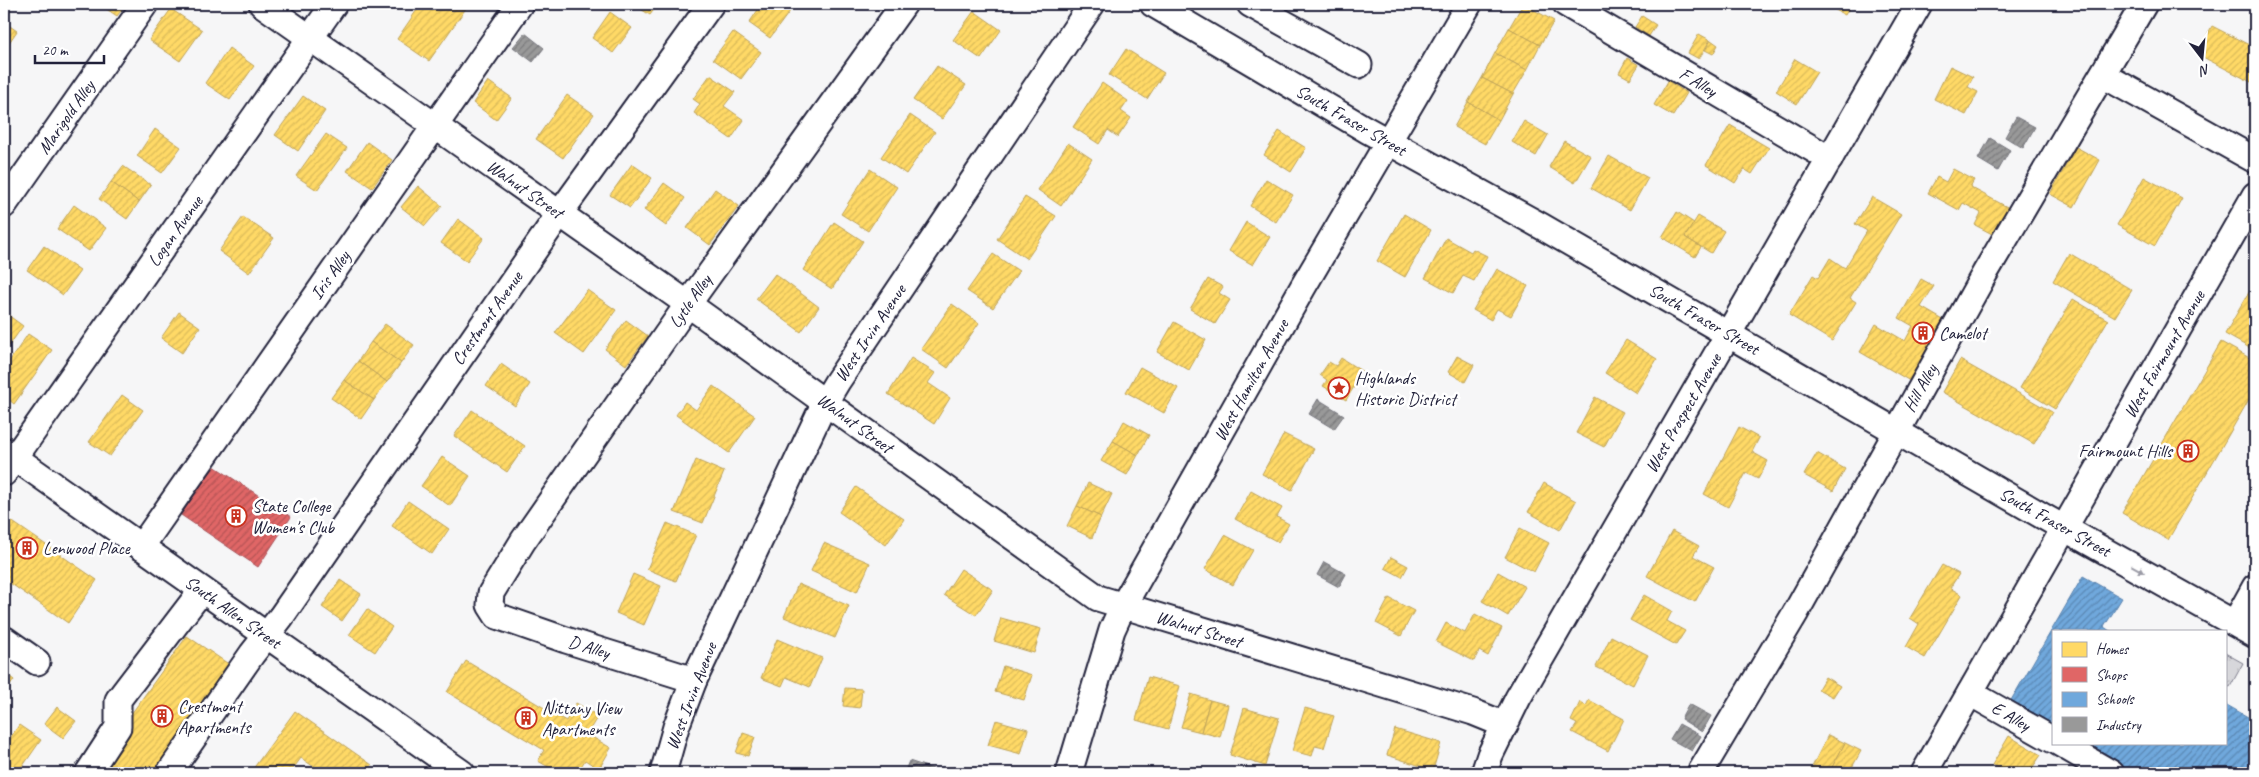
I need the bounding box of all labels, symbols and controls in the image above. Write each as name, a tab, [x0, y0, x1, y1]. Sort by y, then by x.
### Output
scale bar	[35, 32, 104, 64]
north arrow	[2176, 32, 2226, 82]
text: 20 m	[42, 41, 69, 60]
text: N	[2197, 61, 2212, 80]
street label: F Alley	[1675, 62, 1722, 103]
street label: Marigold Alley	[33, 74, 100, 158]
street label: South Fraser Street	[1292, 80, 1412, 161]
street label: Walnut Street	[483, 155, 570, 225]
street label: Logan Avenue	[143, 190, 208, 271]
street label: Iris Alley	[305, 245, 356, 304]
street label: Crestmont Avenue	[447, 266, 528, 369]
street label: Lytle Alley	[664, 269, 717, 332]
street label: West Irvin Avenue	[829, 279, 911, 386]
street label: South Fraser Street	[1645, 279, 1765, 360]
street label: West Fairmount Avenue	[2119, 285, 2210, 422]
street label: West Hamilton Avenue	[1209, 314, 1294, 445]
building icon: Camelot	[1911, 321, 1935, 345]
place label: Camelot	[1939, 322, 1990, 344]
street label: West Prospect Avenue	[1640, 349, 1727, 476]
street label: Hill Alley	[1898, 359, 1943, 416]
place label: Highlands Historic District	[1355, 367, 1459, 410]
place icon: Highlands Historic District	[1327, 376, 1351, 400]
street label: Walnut Street	[813, 388, 900, 460]
building icon: Fairmount Hills	[2176, 439, 2200, 463]
place label: Fairmount Hills	[2078, 440, 2174, 462]
street label: South Fraser Street	[1996, 482, 2116, 563]
place label: State College Women's Club	[252, 495, 335, 538]
building icon: State College Women's Club	[224, 504, 248, 528]
building icon: Lenwood Place	[15, 536, 39, 560]
place label: Lenwood Place	[43, 537, 131, 559]
one-way arrow	[2131, 564, 2145, 573]
street label: South Allen Street	[181, 571, 287, 654]
street label: Walnut Street	[1154, 606, 1247, 653]
street label: D Alley	[566, 630, 614, 664]
legend	[2052, 630, 2226, 744]
street label: West Irvin Avenue	[661, 638, 722, 752]
text: Homes	[2096, 640, 2130, 659]
text: Shops	[2096, 666, 2129, 685]
text: Schools	[2096, 690, 2135, 709]
place label: Crestmont Apartments	[178, 695, 252, 738]
street label: E Alley	[1988, 696, 2036, 737]
place label: Nittany View Apartments	[542, 697, 623, 740]
building icon: Crestmont Apartments	[150, 704, 174, 728]
building icon: Nittany View Apartments	[514, 706, 538, 730]
text: Industry	[2096, 716, 2143, 735]

